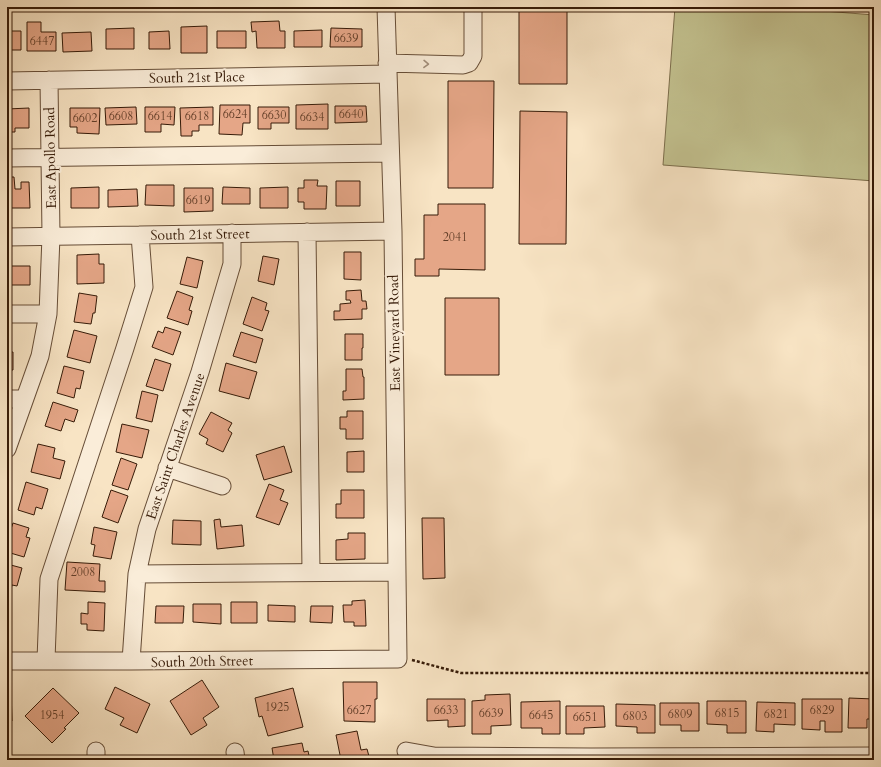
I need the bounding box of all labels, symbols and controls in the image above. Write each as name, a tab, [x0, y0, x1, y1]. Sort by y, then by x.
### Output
house number: 6639	[334, 30, 358, 46]
house number: 6447	[30, 33, 54, 49]
one-way arrow	[423, 60, 429, 68]
street label: South 21st Place	[149, 67, 245, 88]
street label: East Apollo Road	[40, 106, 61, 209]
house number: 6624	[223, 106, 247, 122]
house number: 6640	[339, 106, 363, 122]
house number: 6630	[262, 107, 286, 123]
house number: 6608	[109, 108, 133, 124]
house number: 6614	[148, 108, 172, 124]
house number: 6618	[185, 108, 209, 124]
house number: 6634	[300, 109, 324, 125]
house number: 6602	[73, 110, 97, 126]
house number: 6619	[186, 192, 210, 208]
street label: South 21st Street	[150, 224, 250, 245]
house number: 2041	[443, 229, 467, 245]
street label: East Vineyard Road	[384, 274, 405, 391]
street label: East Saint Charles Avenue	[141, 370, 210, 522]
house number: 2008	[71, 564, 95, 580]
street label: South 20th Street	[151, 651, 254, 672]
house number: 1925	[265, 699, 289, 715]
house number: 6627	[347, 702, 371, 718]
house number: 6633	[434, 702, 458, 718]
house number: 6829	[810, 702, 834, 718]
house number: 6639	[479, 705, 503, 721]
house number: 6815	[715, 705, 739, 721]
house number: 6809	[668, 706, 692, 722]
house number: 6821	[764, 706, 788, 722]
house number: 1954	[40, 707, 64, 723]
house number: 6645	[529, 707, 553, 723]
house number: 6803	[623, 708, 647, 724]
house number: 6651	[573, 709, 597, 725]

